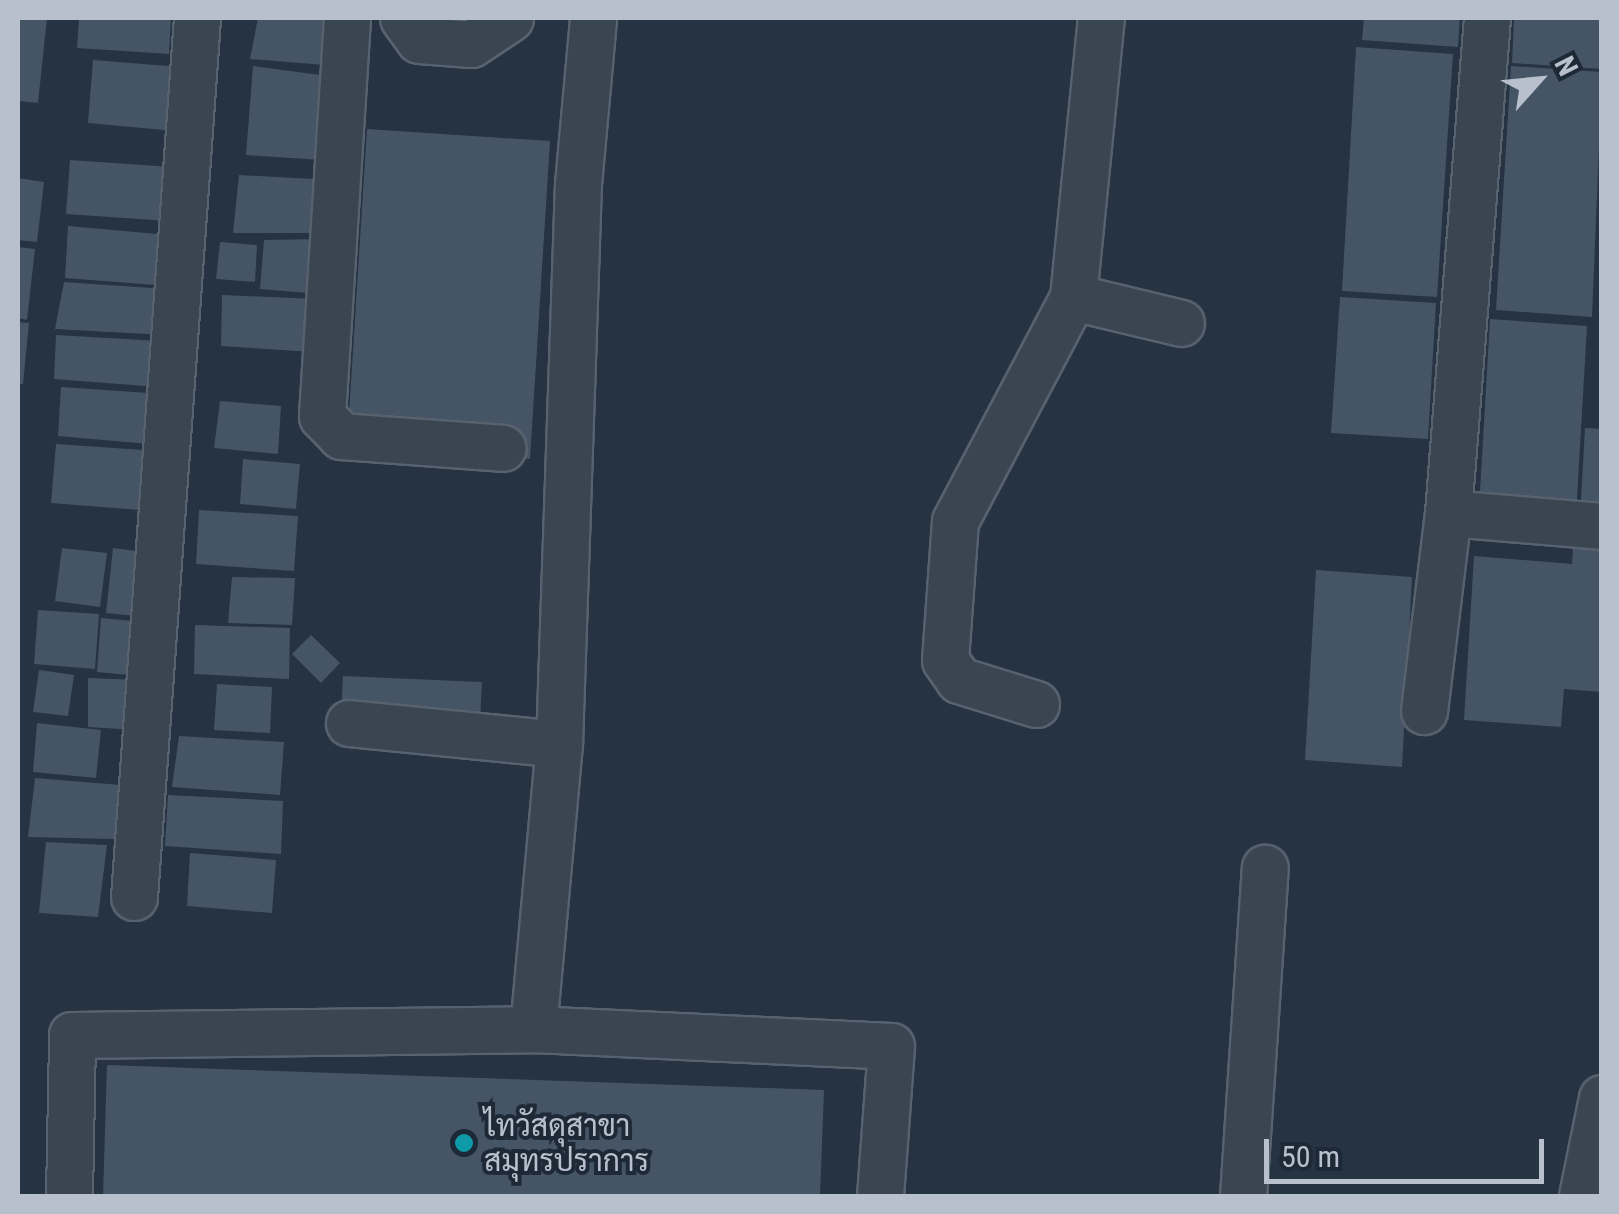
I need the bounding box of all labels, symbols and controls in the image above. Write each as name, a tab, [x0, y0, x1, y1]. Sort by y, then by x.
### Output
north arrow	[1489, 30, 1589, 130]
text: N	[1548, 51, 1585, 81]
place label: ไทวัสดุสาขา สมุทรปราการ	[484, 1108, 649, 1178]
scale bar	[1269, 1119, 1549, 1181]
marker: ไทวัสดุสาขา สมุทรปราการ	[453, 1132, 475, 1154]
text: 50 m	[1281, 1139, 1340, 1174]

